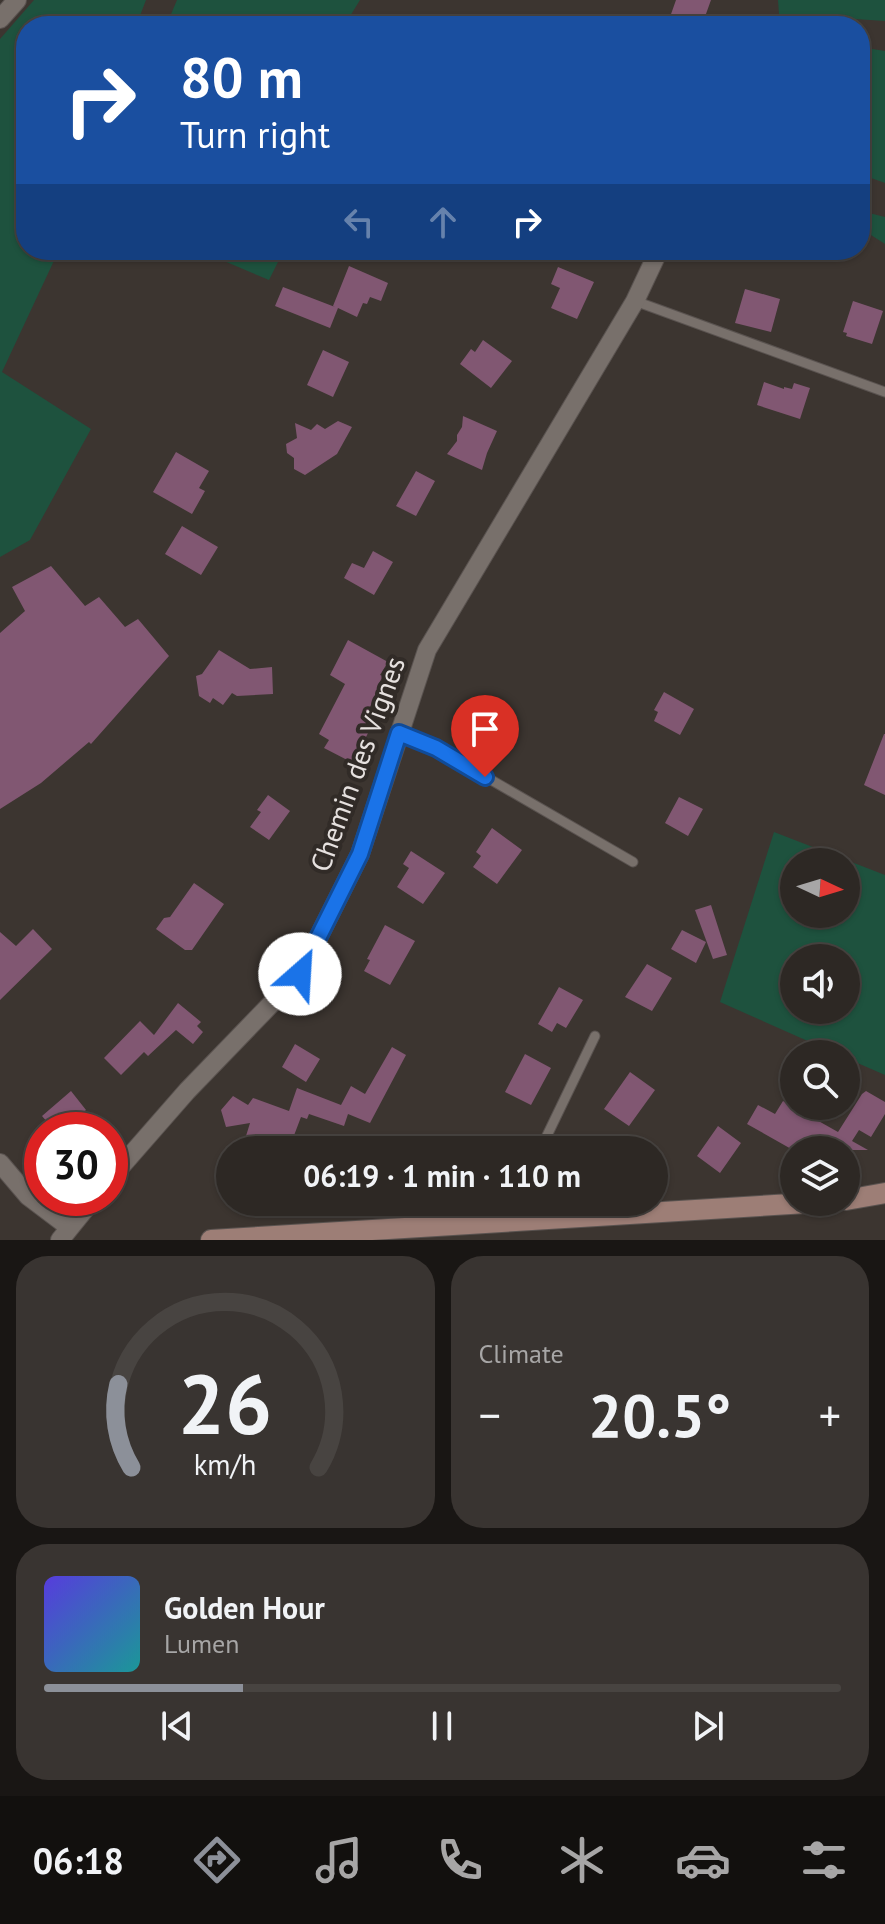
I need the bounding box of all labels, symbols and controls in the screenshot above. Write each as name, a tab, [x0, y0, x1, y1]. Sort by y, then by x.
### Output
text: 80 m	[180, 41, 303, 113]
icon: right	[48, 48, 152, 152]
text: Turn right	[180, 111, 330, 158]
icon: left	[337, 200, 381, 244]
icon: ahead	[421, 200, 465, 244]
icon: right	[505, 200, 549, 244]
street label: Chemin des Vignes	[301, 651, 413, 877]
pin	[451, 695, 519, 777]
icon: arrive	[463, 707, 507, 751]
north arrow	[780, 848, 860, 928]
map controls	[780, 848, 860, 1216]
position arrow	[258, 932, 342, 1016]
button: sound	[780, 944, 860, 1024]
button: search	[780, 1040, 860, 1120]
speed limit sign: 30	[24, 1112, 128, 1216]
button: layers	[780, 1136, 860, 1216]
text: 06:19 · 1 min · 110 m	[303, 1156, 581, 1195]
text: Climate	[479, 1337, 564, 1370]
text: 26	[178, 1349, 272, 1457]
text: 20.5°	[588, 1376, 731, 1454]
text: −	[479, 1386, 501, 1443]
text: +	[819, 1386, 841, 1443]
text: km/h	[194, 1446, 257, 1483]
text: Golden Hour	[164, 1588, 325, 1627]
text: Lumen	[164, 1627, 239, 1660]
icon: previous	[155, 1704, 199, 1748]
icon: pause	[420, 1704, 464, 1748]
icon: next	[686, 1704, 730, 1748]
icon: directions	[189, 1832, 245, 1888]
icon: music	[311, 1832, 367, 1888]
icon: phone	[432, 1832, 488, 1888]
icon: climate	[554, 1832, 610, 1888]
icon: car	[675, 1832, 731, 1888]
icon: filters	[796, 1832, 852, 1888]
text: 06:18	[33, 1837, 124, 1884]

